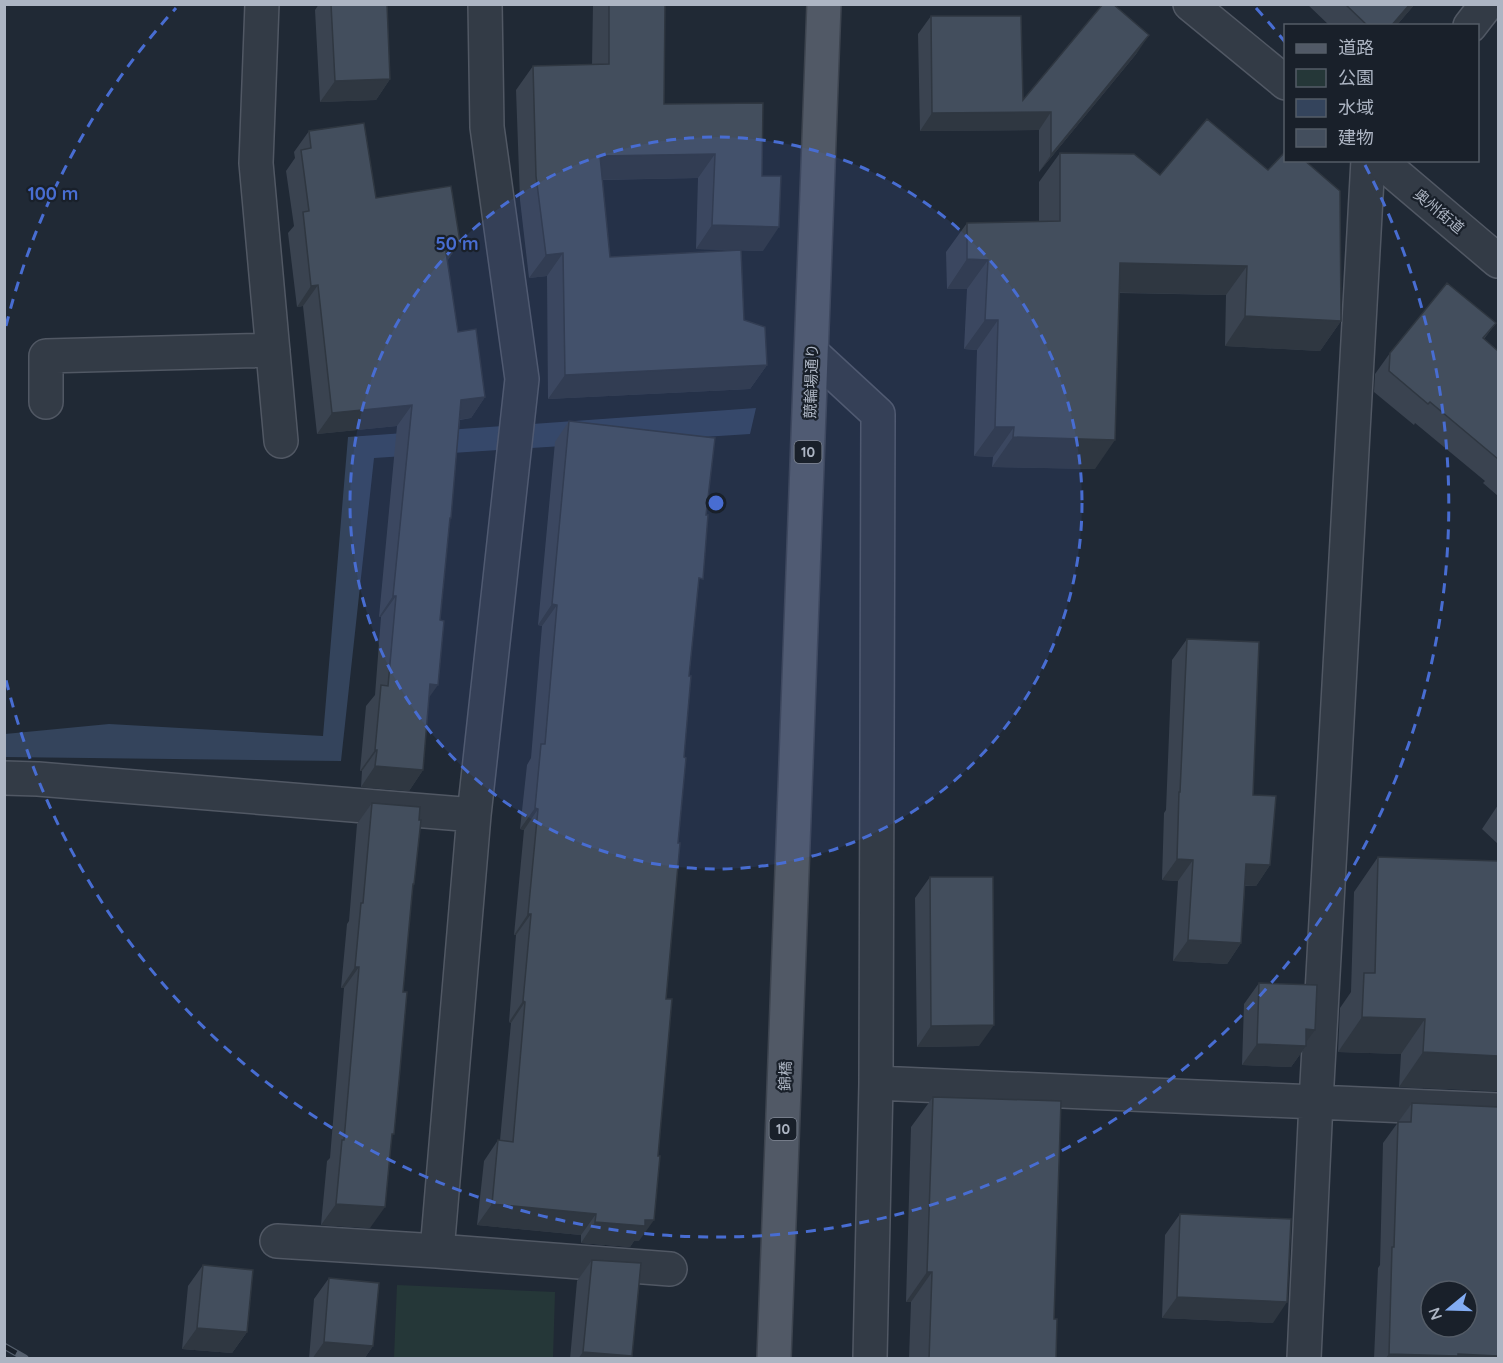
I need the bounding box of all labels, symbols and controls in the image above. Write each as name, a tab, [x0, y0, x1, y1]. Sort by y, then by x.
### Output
legend	[1284, 24, 1479, 162]
text: 道路	[1338, 36, 1374, 59]
text: 公園	[1338, 66, 1374, 89]
text: 水域	[1338, 96, 1374, 119]
text: 建物	[1338, 126, 1374, 149]
text: 100 m	[28, 182, 78, 205]
street label: 奥州街道	[1410, 184, 1468, 238]
text: 50 m	[435, 232, 479, 255]
street label: 競輪場通り	[800, 343, 822, 419]
road number: 10	[794, 441, 822, 463]
centre of rings	[706, 493, 726, 513]
street label: 錦橋	[775, 1061, 795, 1091]
road number: 10	[770, 1118, 796, 1140]
north arrow	[1419, 1279, 1479, 1339]
text: N	[1423, 1305, 1446, 1323]

